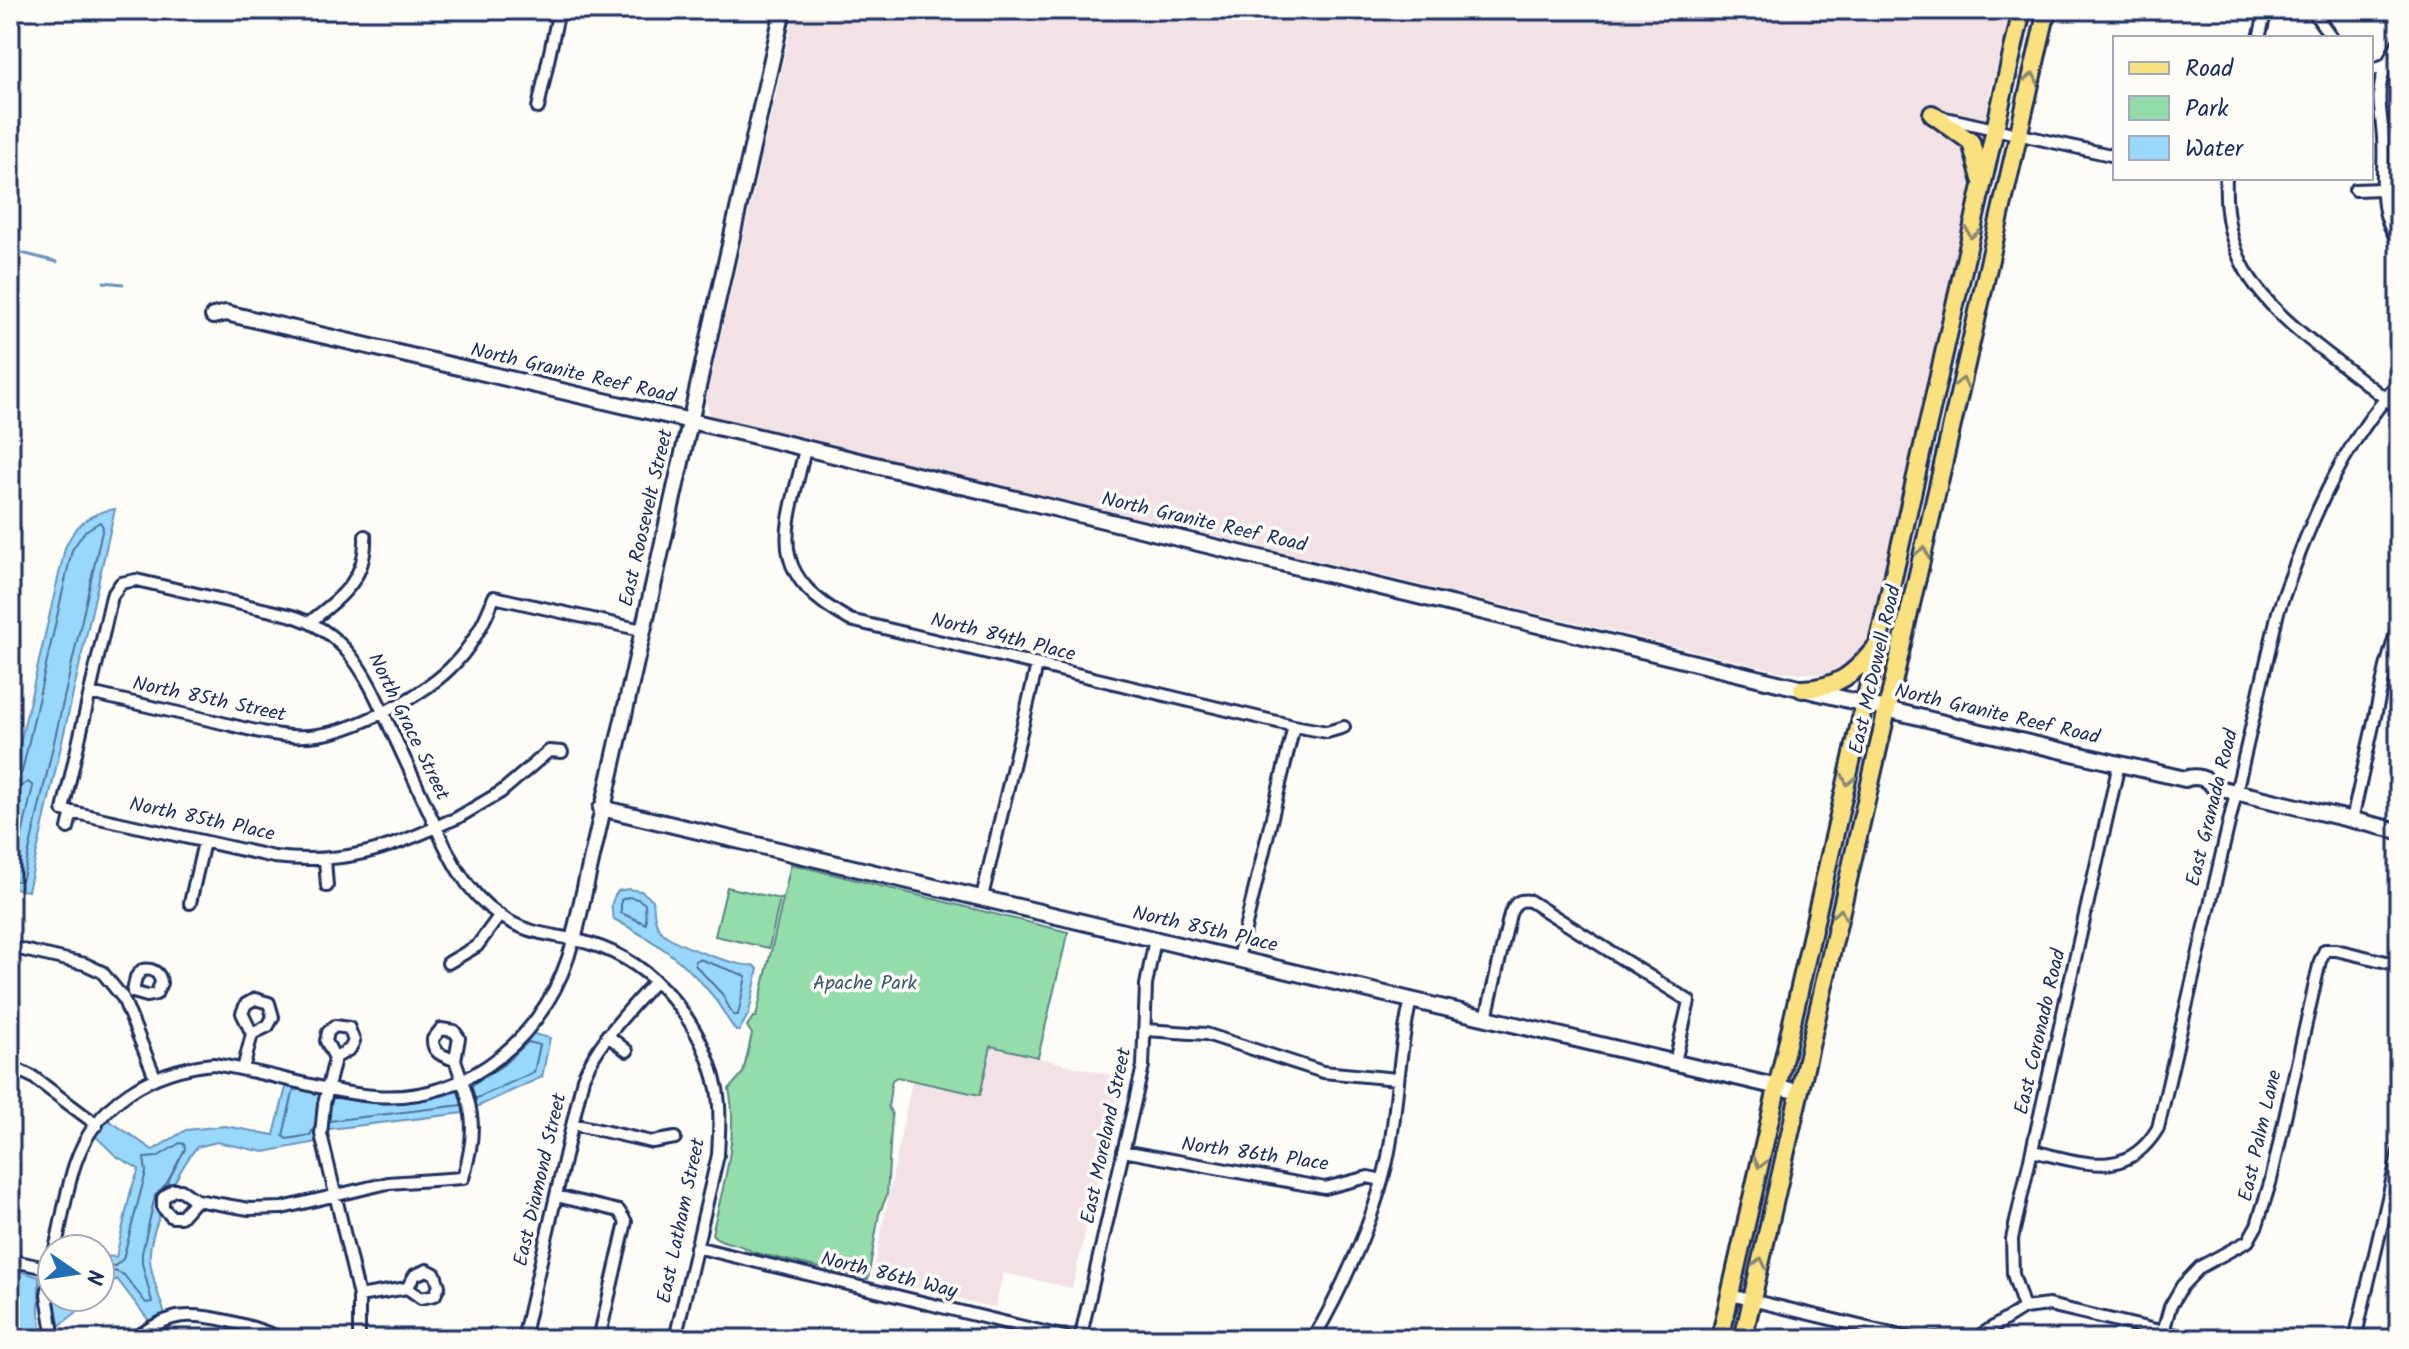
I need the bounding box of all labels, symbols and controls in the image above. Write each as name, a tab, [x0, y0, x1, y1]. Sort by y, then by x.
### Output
legend	[2113, 36, 2373, 180]
text: Road	[2185, 50, 2234, 89]
one-way arrow	[2023, 72, 2040, 86]
text: Park	[2185, 90, 2229, 129]
text: Water	[2185, 130, 2245, 169]
one-way arrow	[1964, 225, 1981, 239]
street label: North Granite Reef Road	[467, 335, 680, 413]
one-way arrow	[1953, 377, 1970, 390]
street label: East Roosevelt Street	[611, 426, 683, 610]
street label: North Granite Reef Road	[1098, 484, 1311, 562]
one-way arrow	[1914, 545, 1931, 559]
street label: East McDowell Road	[1841, 581, 1911, 758]
street label: North 84th Place	[927, 605, 1079, 671]
street label: North Grace Street	[358, 648, 458, 806]
street label: North 85th Street	[130, 668, 289, 732]
street label: North Granite Reef Road	[1891, 676, 2104, 754]
street label: East Granada Road	[2178, 725, 2248, 890]
one-way arrow	[1841, 773, 1858, 787]
street label: North 85th Place	[126, 789, 278, 851]
street label: North 85th Place	[1129, 898, 1281, 962]
one-way arrow	[1831, 908, 1848, 921]
street label: East Coronado Road	[2006, 945, 2076, 1118]
park label: Apache Park	[813, 968, 918, 1000]
street label: East Moreland Street	[1073, 1045, 1141, 1227]
street label: East Palm Lane	[2230, 1067, 2292, 1205]
street label: East Diamond Street	[506, 1090, 577, 1270]
street label: North 86th Place	[1179, 1129, 1331, 1181]
street label: East Latham Street	[649, 1135, 715, 1307]
one-way arrow	[1753, 1155, 1770, 1169]
north arrow	[36, 1233, 116, 1313]
street label: North 86th Way	[817, 1244, 961, 1309]
one-way arrow	[1751, 1257, 1768, 1270]
text: N	[74, 1266, 112, 1288]

